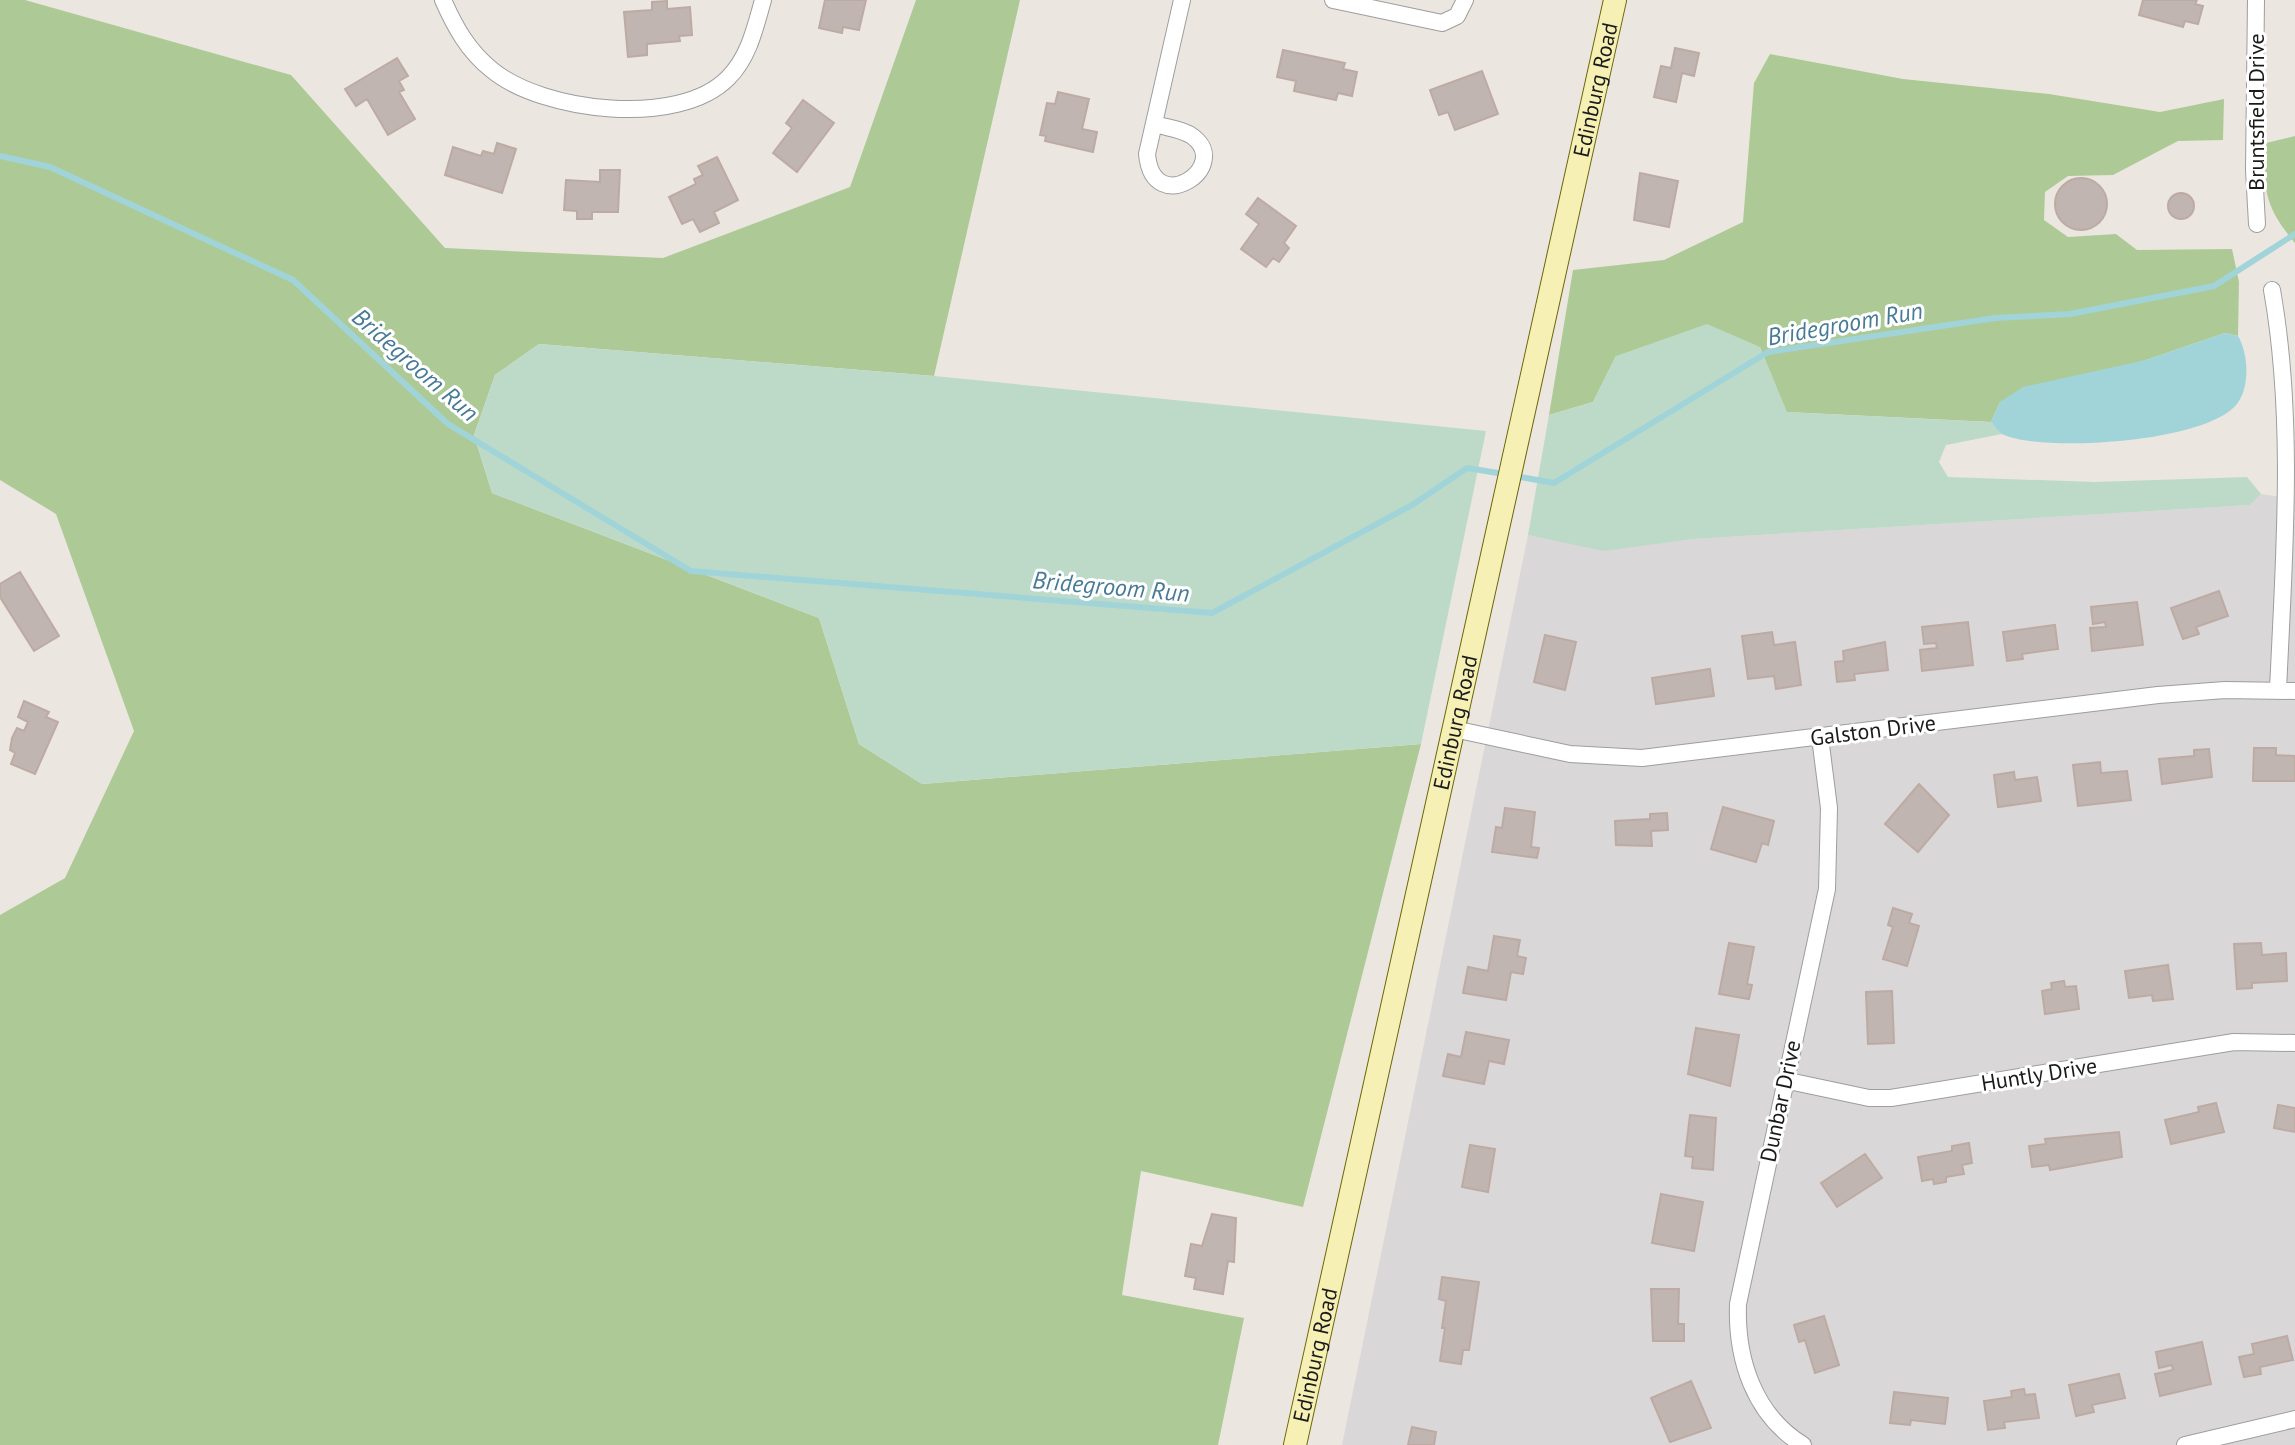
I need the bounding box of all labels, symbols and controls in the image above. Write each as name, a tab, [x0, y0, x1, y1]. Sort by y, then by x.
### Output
street label: Edinburg Road	[1567, 20, 1624, 160]
street label: Bruntsfield Drive	[2242, 33, 2270, 191]
water label: Bridegroom Run	[1765, 295, 1925, 352]
water label: Bridegroom Run	[346, 301, 485, 428]
water label: Bridegroom Run	[1031, 564, 1191, 609]
street label: Edinburg Road	[1427, 653, 1483, 792]
street label: Galston Drive	[1809, 708, 1937, 752]
street label: Dunbar Drive	[1753, 1038, 1807, 1164]
street label: Huntly Drive	[1979, 1051, 2099, 1097]
street label: Edinburg Road	[1286, 1285, 1343, 1425]

